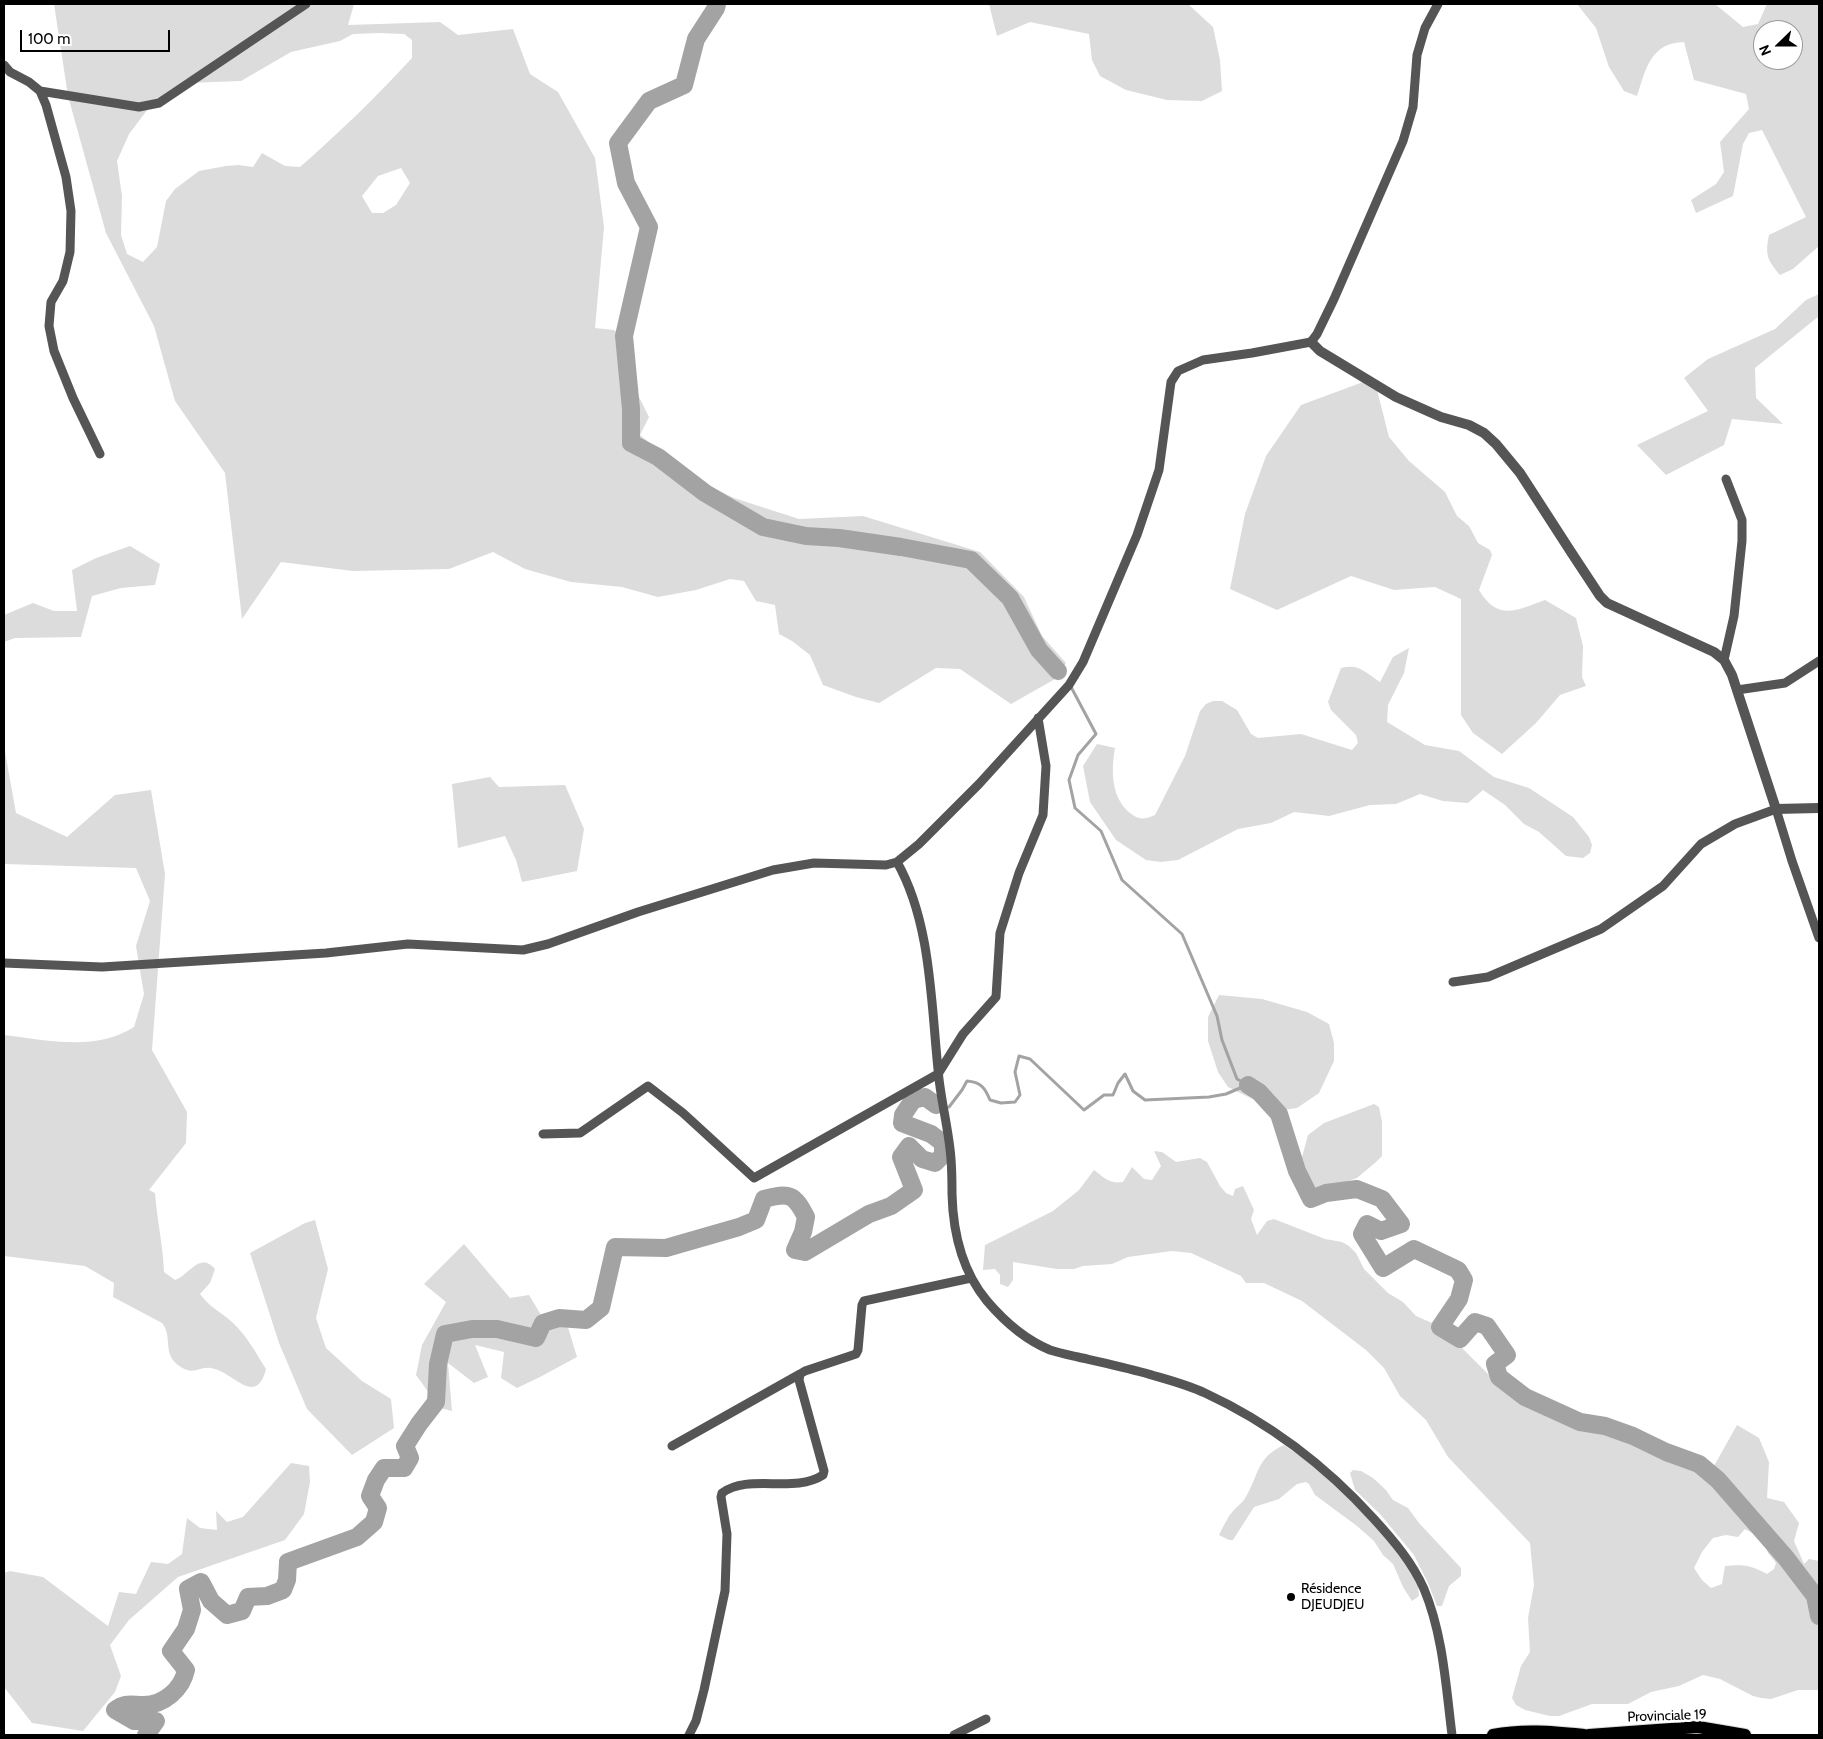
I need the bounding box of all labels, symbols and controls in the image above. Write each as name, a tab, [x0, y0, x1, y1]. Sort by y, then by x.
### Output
scale bar	[22, 20, 172, 52]
north arrow	[1753, 20, 1803, 70]
text: 100 m	[28, 30, 70, 48]
text: N	[1755, 42, 1775, 58]
place label: Résidence DJEUDJEU	[1301, 1581, 1364, 1614]
marker: Résidence DJEUDJEU	[1285, 1591, 1297, 1603]
street label: Provinciale 19	[1627, 1706, 1707, 1726]

